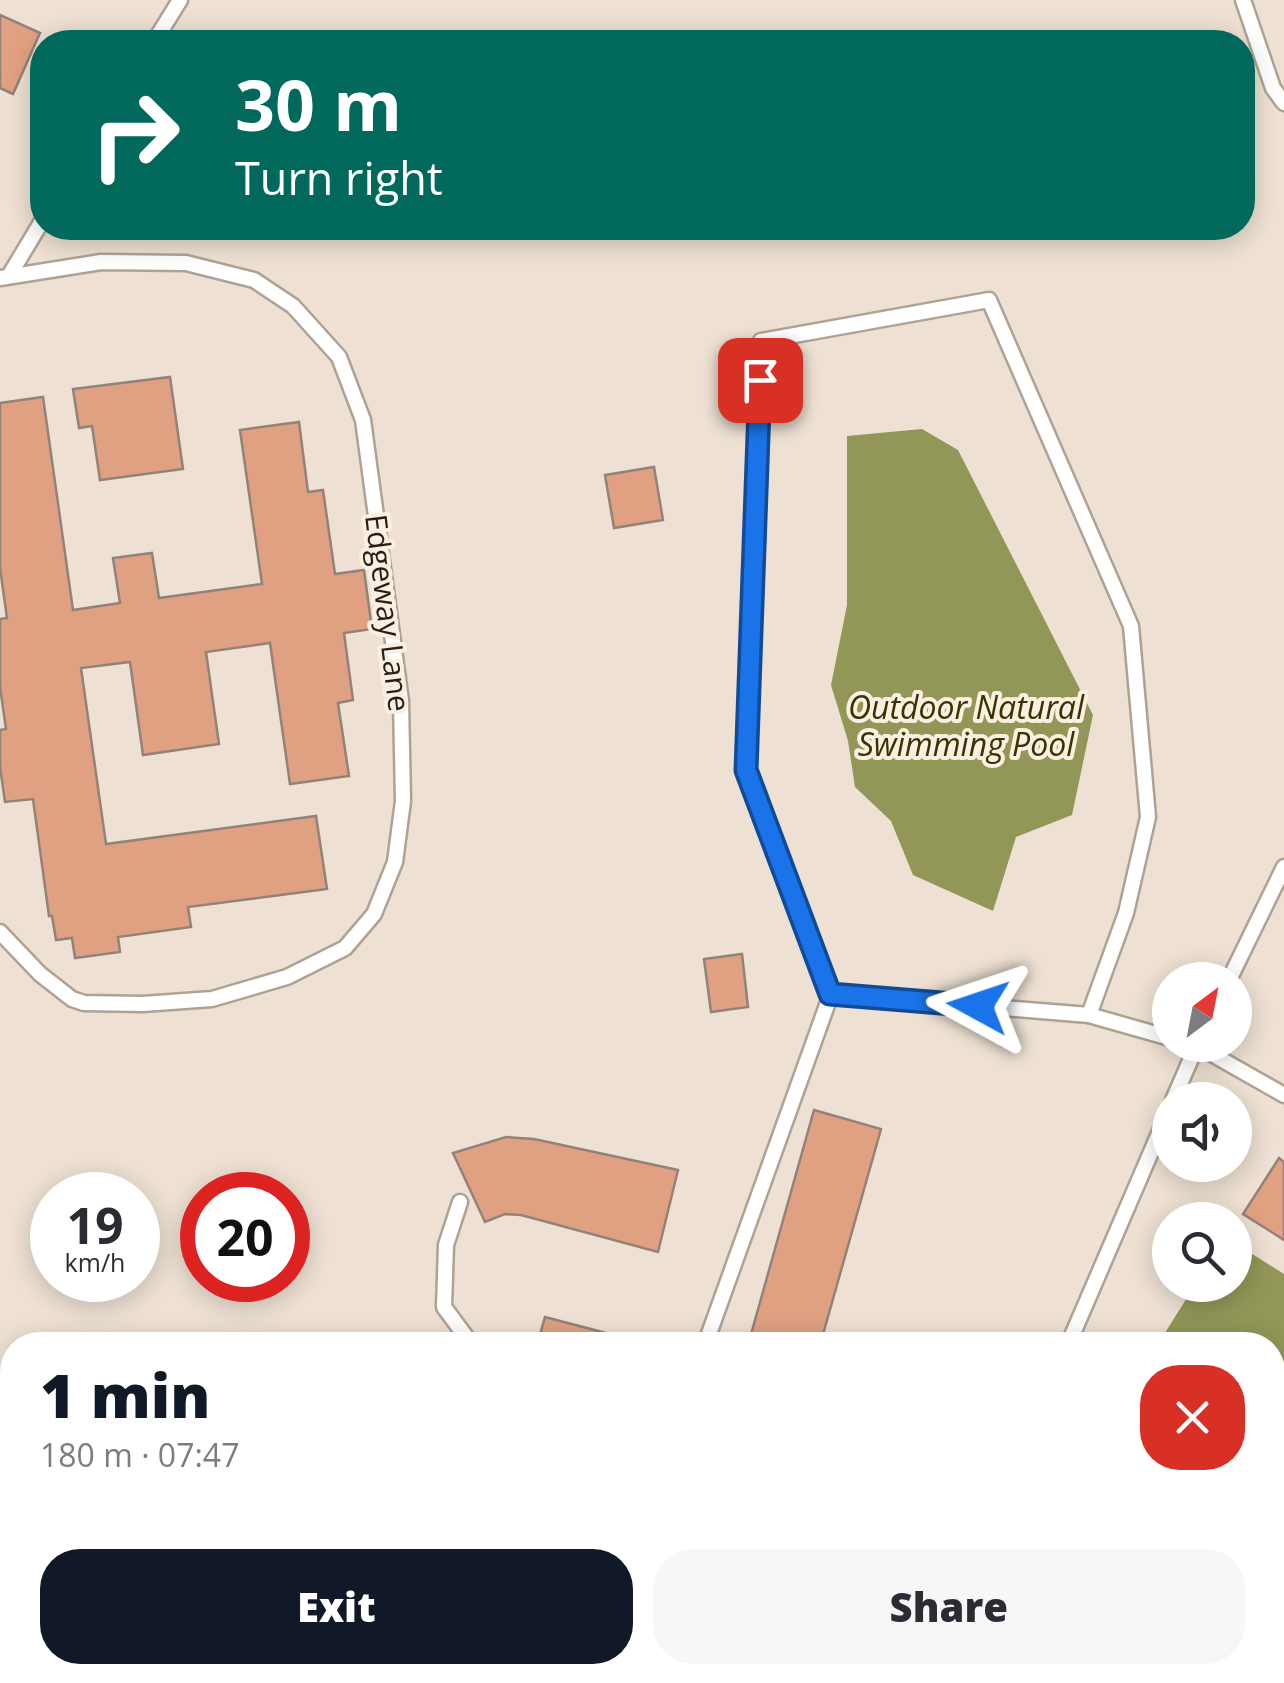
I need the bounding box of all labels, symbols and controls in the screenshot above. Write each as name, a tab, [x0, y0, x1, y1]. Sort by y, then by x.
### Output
text: 30 m	[235, 56, 402, 152]
icon: right	[70, 70, 200, 200]
text: Turn right	[235, 147, 443, 208]
pin	[718, 338, 803, 423]
icon: arrive	[733, 353, 788, 408]
street label: Edgeway Lane	[356, 512, 421, 714]
water label: Outdoor Natural Swimming Pool	[848, 685, 1085, 765]
position arrow	[926, 954, 1030, 1058]
north arrow	[1152, 962, 1252, 1062]
map controls	[1152, 962, 1252, 1302]
button: sound	[1152, 1082, 1252, 1182]
speed limit sign: 20	[180, 1172, 310, 1302]
text: 19	[66, 1191, 124, 1259]
button: search	[1152, 1202, 1252, 1302]
text: km/h	[65, 1245, 125, 1279]
text: 1 min	[40, 1354, 210, 1436]
button: close	[1140, 1365, 1245, 1470]
text: 180 m · 07:47	[40, 1433, 239, 1476]
button: Exit	[40, 1549, 633, 1664]
button: Share	[653, 1549, 1245, 1664]

